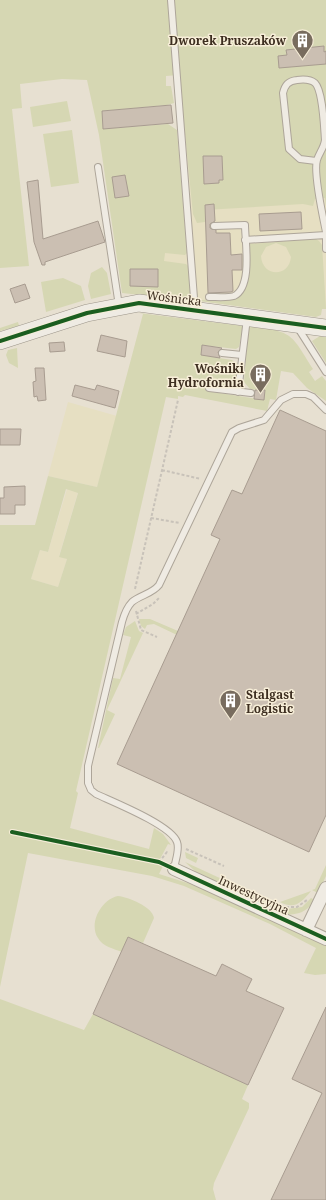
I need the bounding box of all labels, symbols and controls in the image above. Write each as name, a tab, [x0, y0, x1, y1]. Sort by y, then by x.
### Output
building icon: Dworek Pruszaków	[289, 27, 315, 60]
place label: Dworek Pruszaków	[169, 32, 287, 49]
street label: Wośnicka	[145, 286, 203, 310]
place label: Wośniki Hydrofornia	[168, 360, 245, 391]
building icon: Wośniki Hydrofornia	[247, 362, 273, 395]
place label: Stalgast Logistic	[246, 686, 294, 717]
building icon: Stalgast Logistic	[218, 688, 244, 721]
street label: Inwestycyjna	[216, 871, 292, 919]

